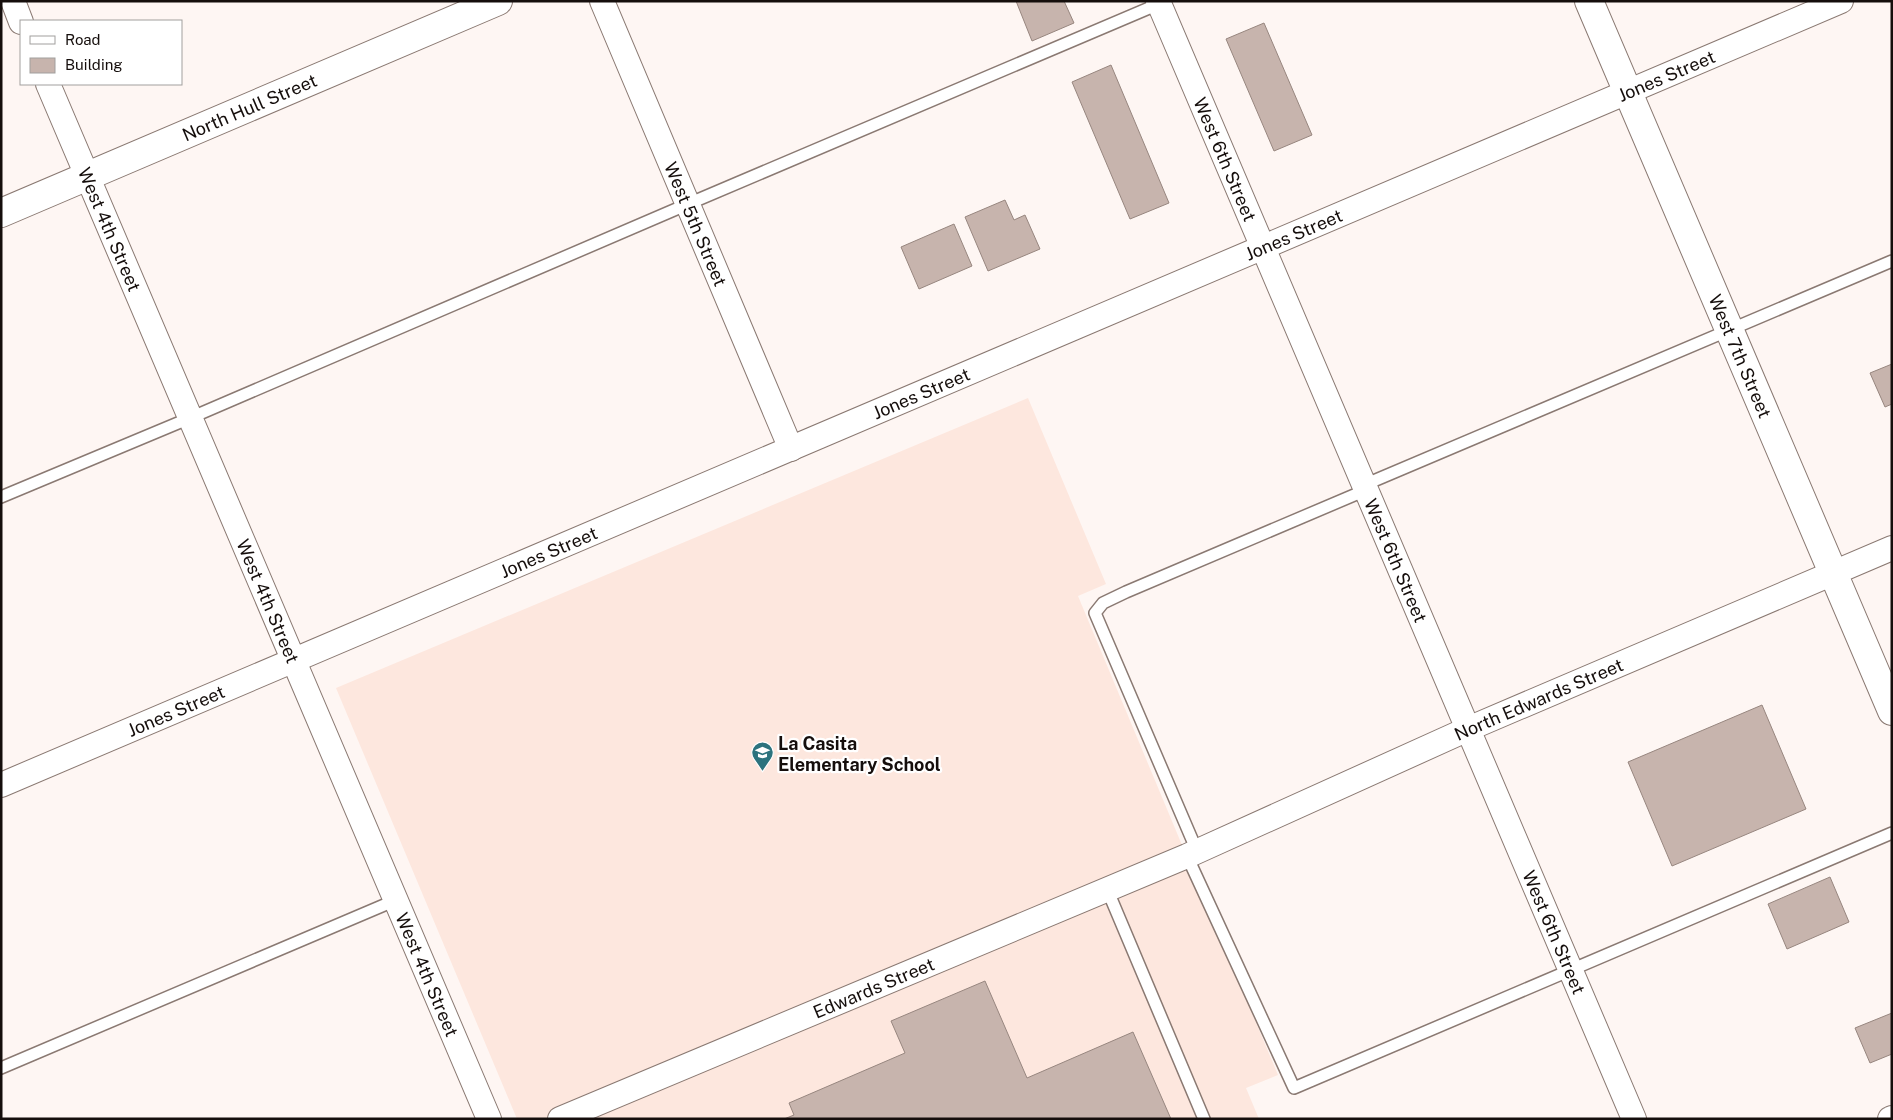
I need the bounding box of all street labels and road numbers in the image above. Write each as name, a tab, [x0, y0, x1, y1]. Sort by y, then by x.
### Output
street label: Jones Street	[1614, 46, 1718, 105]
street label: North Hull Street	[179, 69, 320, 145]
street label: West 6th Street	[1190, 94, 1261, 224]
street label: West 5th Street	[661, 159, 732, 289]
street label: West 4th Street	[74, 164, 146, 294]
street label: Jones Street	[1242, 204, 1345, 264]
street label: West 7th Street	[1705, 291, 1776, 421]
street label: Jones Street	[869, 363, 973, 423]
street label: West 6th Street	[1361, 495, 1432, 625]
street label: Jones Street	[497, 522, 600, 582]
street label: West 4th Street	[233, 536, 304, 666]
street label: North Edwards Street	[1451, 654, 1626, 744]
street label: Jones Street	[124, 681, 228, 741]
street label: West 6th Street	[1519, 867, 1590, 997]
street label: West 4th Street	[392, 909, 463, 1040]
street label: Edwards Street	[810, 953, 937, 1022]

